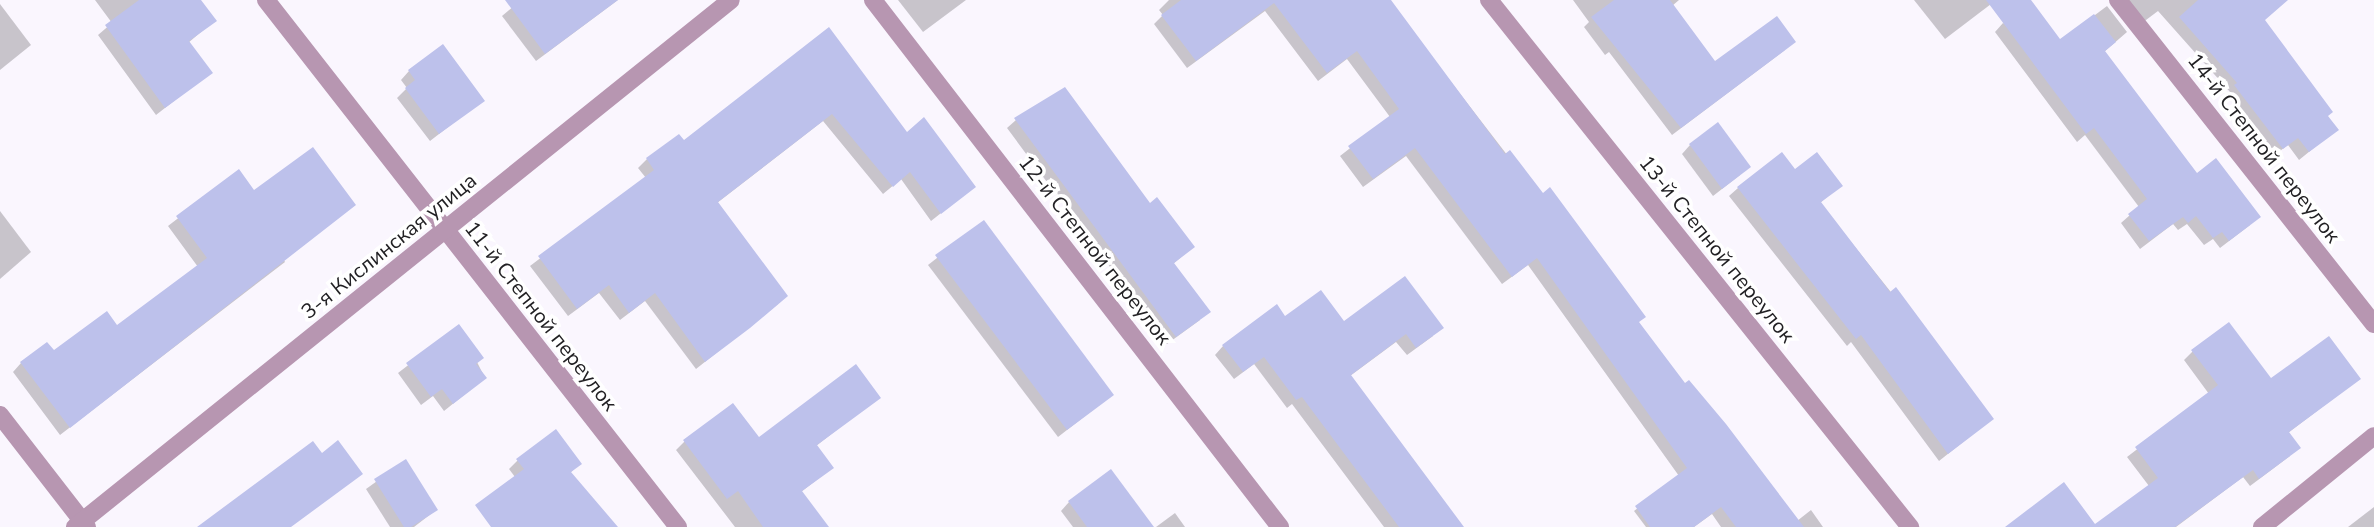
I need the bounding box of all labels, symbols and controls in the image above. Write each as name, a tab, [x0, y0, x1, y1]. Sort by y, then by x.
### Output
street label: 14-й Степной переулок	[2182, 48, 2346, 248]
street label: 12-й Степной переулок	[1013, 150, 1177, 350]
street label: 13-й Степной переулок	[1634, 150, 1800, 348]
street label: 3-я Кислинская улица	[296, 168, 482, 324]
street label: 11-й Степной переулок	[459, 216, 623, 416]

